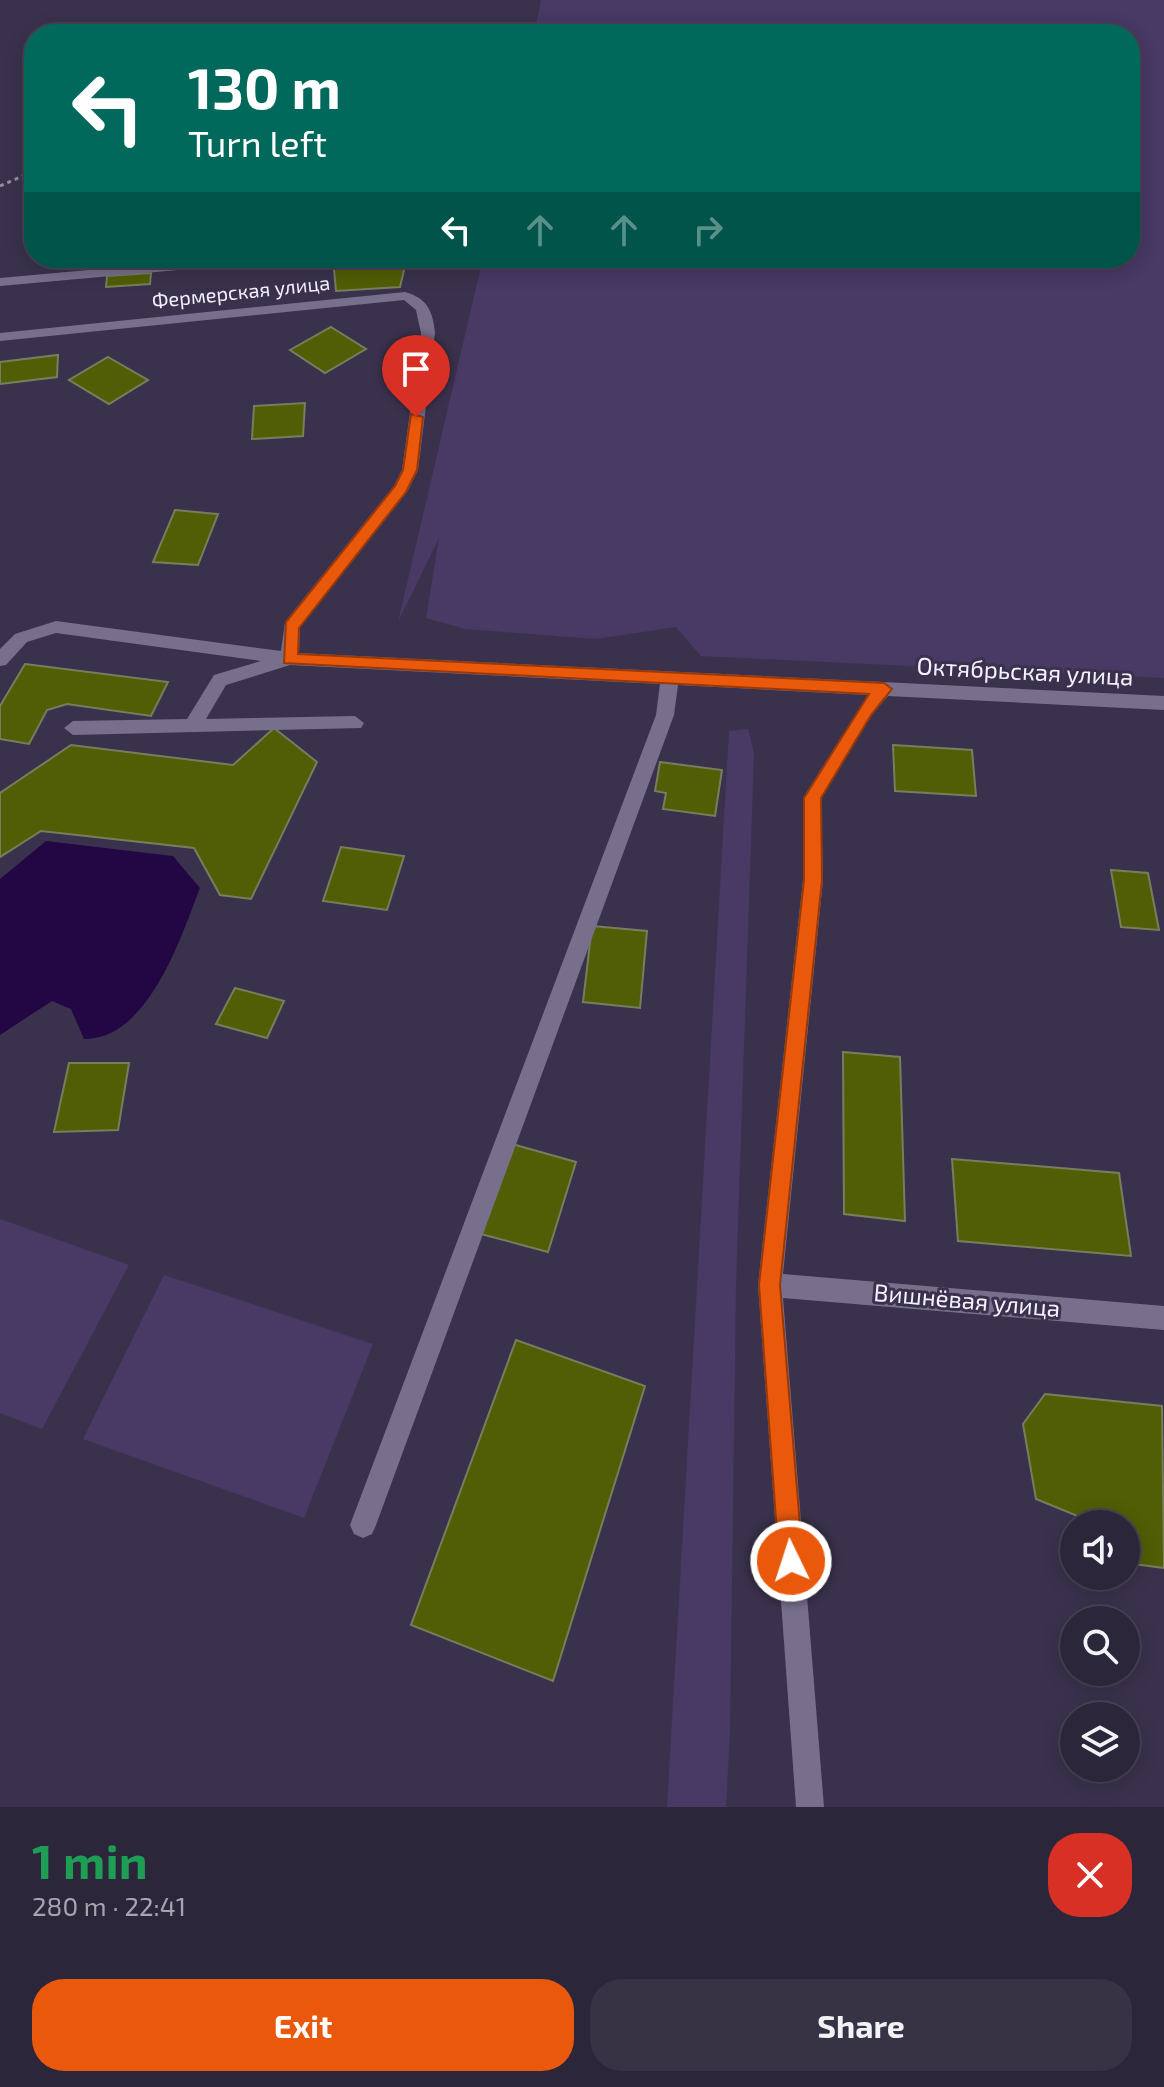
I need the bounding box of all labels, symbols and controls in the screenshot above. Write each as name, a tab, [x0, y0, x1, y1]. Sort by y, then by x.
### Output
text: 130 m	[188, 53, 341, 120]
icon: left	[56, 56, 160, 160]
text: Turn left	[188, 121, 327, 164]
icon: left	[434, 208, 478, 252]
icon: ahead	[518, 208, 562, 252]
icon: ahead	[602, 208, 646, 252]
icon: right	[686, 208, 730, 252]
street label: Фермерская улица	[151, 270, 331, 313]
pin	[382, 335, 450, 417]
icon: arrive	[394, 347, 438, 391]
street label: Октябрьская улица	[916, 650, 1134, 692]
street label: Вишнёвая улица	[873, 1277, 1062, 1323]
map controls	[1060, 1510, 1140, 1782]
button: sound	[1060, 1510, 1140, 1590]
position arrow	[749, 1519, 833, 1603]
button: search	[1060, 1606, 1140, 1686]
button: layers	[1060, 1702, 1140, 1782]
text: 1 min	[32, 1831, 148, 1889]
button: close	[1048, 1833, 1132, 1917]
text: 280 m · 22:41	[32, 1890, 186, 1921]
button: Exit	[32, 1979, 574, 2071]
button: Share	[590, 1979, 1132, 2071]

